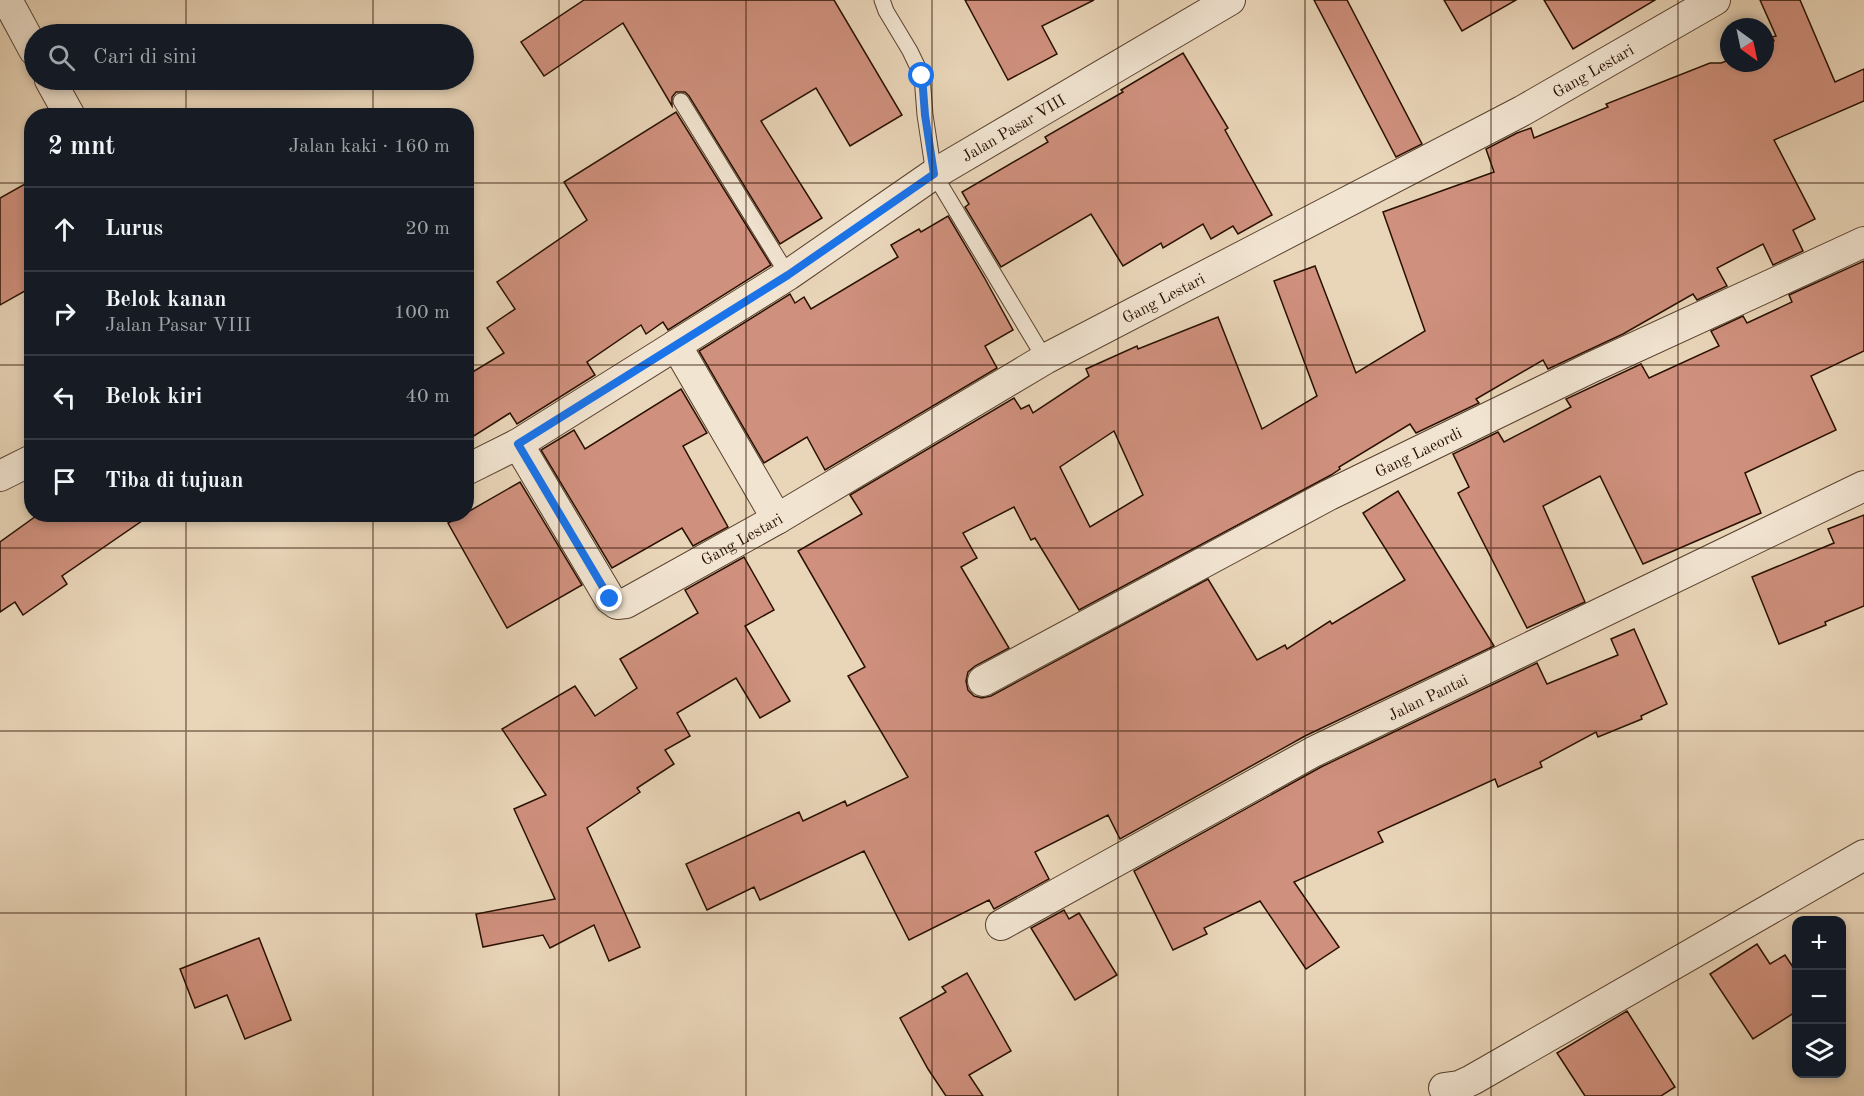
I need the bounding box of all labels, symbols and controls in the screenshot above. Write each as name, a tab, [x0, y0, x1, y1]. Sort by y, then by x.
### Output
north arrow	[1720, 18, 1774, 72]
search box	[24, 24, 474, 90]
icon: search	[45, 41, 78, 74]
street label: Gang Lestari	[1550, 43, 1637, 102]
text: Cari di sini	[93, 46, 197, 68]
route start	[908, 62, 934, 88]
street label: Jalan Pasar VIII	[960, 93, 1069, 166]
text: 2 mnt	[48, 134, 115, 160]
text: Jalan kaki · 160 m	[288, 137, 450, 157]
icon: ahead	[48, 213, 81, 246]
text: Lurus	[105, 218, 163, 240]
text: 20 m	[405, 219, 450, 239]
street label: Gang Lestari	[1120, 271, 1208, 327]
text: Belok kanan	[105, 289, 227, 311]
icon: right	[48, 297, 81, 330]
text: 100 m	[394, 303, 450, 323]
text: Jalan Pasar VIII	[105, 316, 251, 336]
icon: left	[48, 381, 81, 414]
text: Belok kiri	[105, 386, 202, 408]
text: 40 m	[405, 387, 450, 407]
street label: Gang Laeordi	[1373, 426, 1465, 481]
icon: arrive	[48, 465, 81, 498]
text: Tiba di tujuan	[105, 470, 243, 492]
street label: Gang Lestari	[699, 511, 786, 570]
route end	[596, 585, 622, 611]
street label: Jalan Pantai	[1386, 672, 1471, 724]
map controls	[1792, 916, 1846, 1078]
button: +	[1792, 916, 1846, 970]
button: −	[1792, 970, 1846, 1024]
button: layers	[1792, 1024, 1846, 1078]

